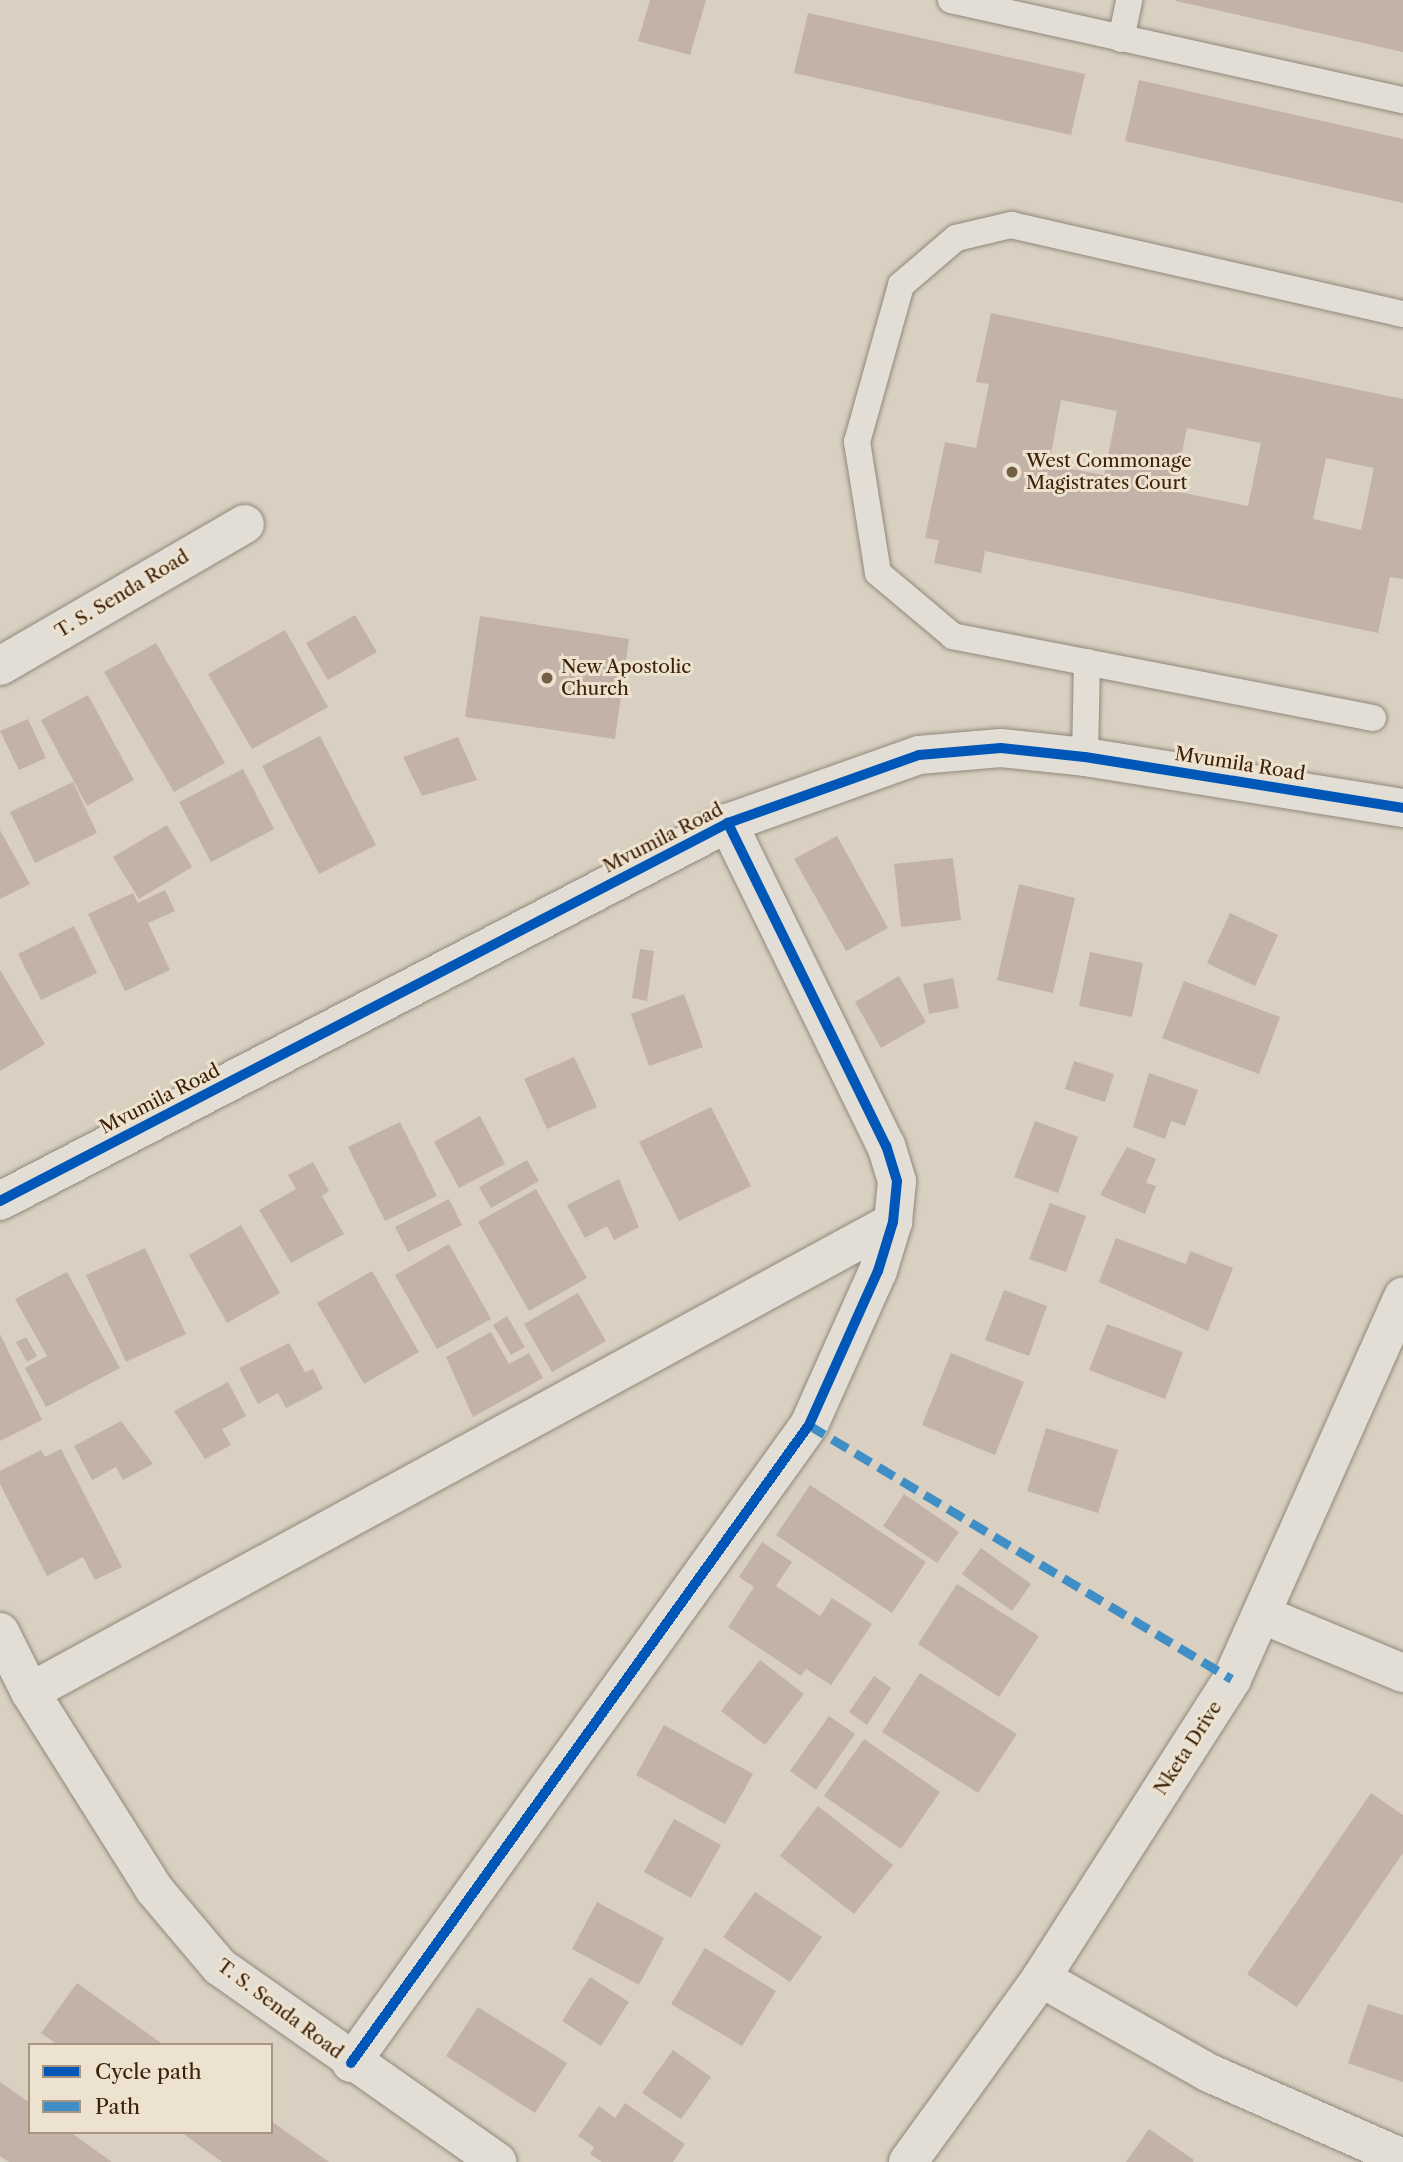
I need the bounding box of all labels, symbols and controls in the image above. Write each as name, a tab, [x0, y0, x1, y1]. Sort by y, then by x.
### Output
place label: West Commonage Magistrates Court	[1026, 450, 1192, 494]
marker: West Commonage Magistrates Court	[1004, 464, 1020, 480]
street label: T. S. Senda Road	[51, 545, 193, 643]
place label: New Apostolic Church	[561, 656, 693, 700]
marker: New Apostolic Church	[539, 670, 555, 686]
street label: Mvumila Road	[1173, 742, 1307, 786]
street label: Mvumila Road	[599, 798, 727, 878]
street label: Mvumila Road	[96, 1059, 224, 1139]
street label: Nketa Drive	[1149, 1697, 1227, 1799]
street label: T. S. Senda Road	[212, 1954, 348, 2064]
legend	[28, 2043, 273, 2134]
text: Cycle path	[95, 2059, 202, 2084]
text: Path	[95, 2094, 140, 2119]

